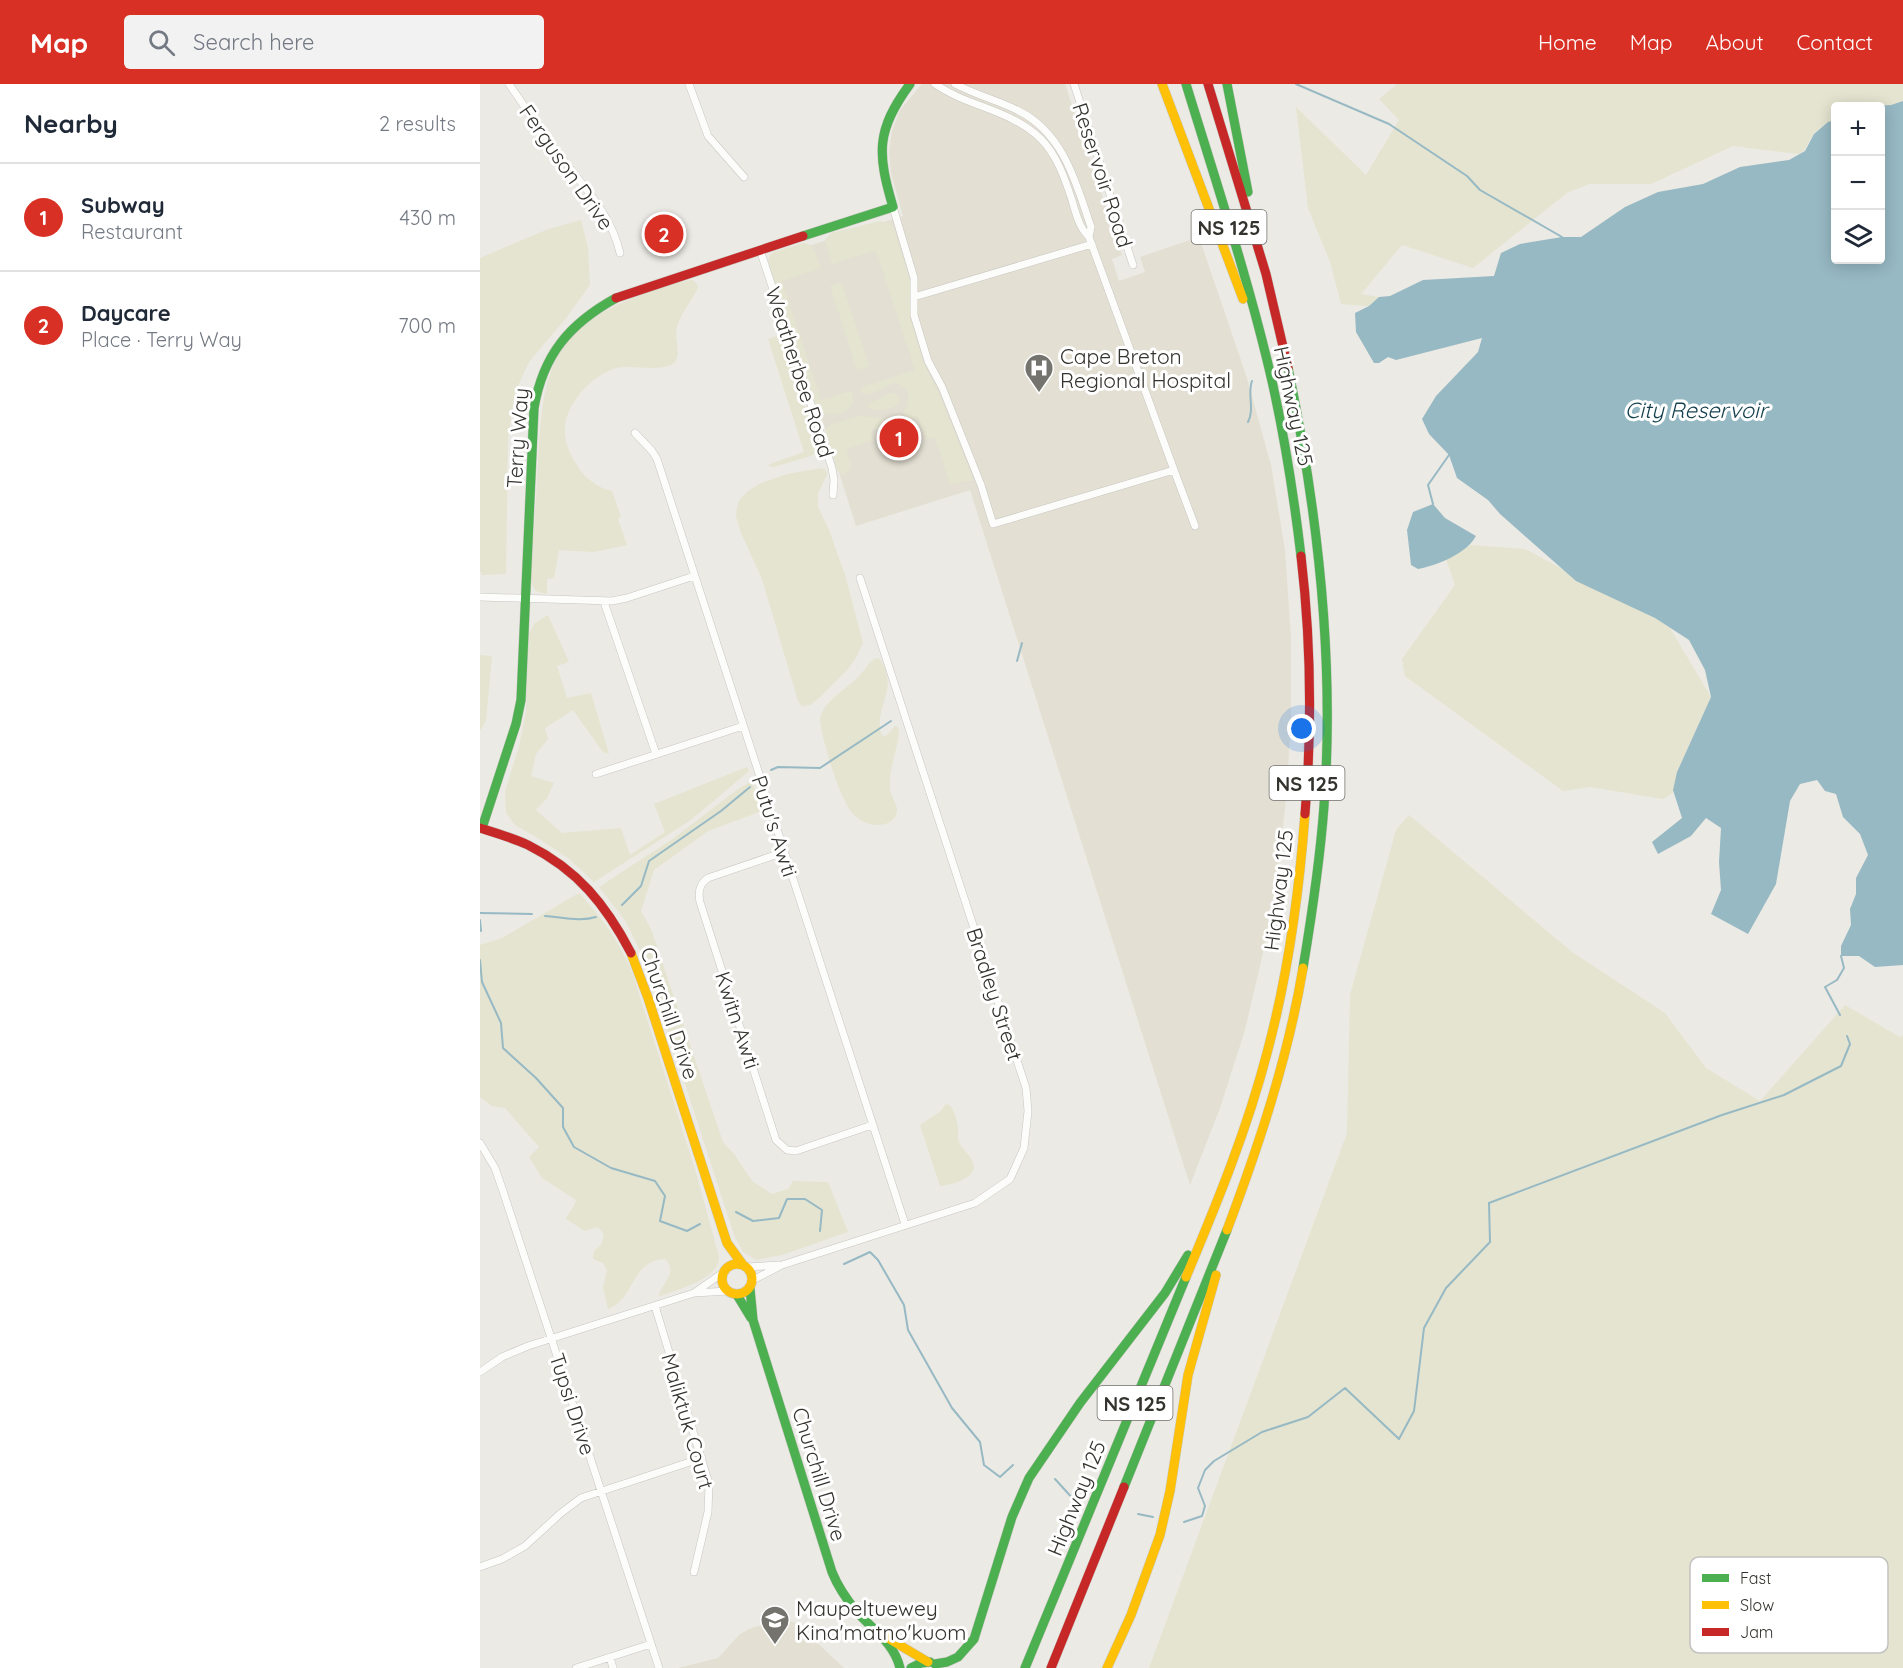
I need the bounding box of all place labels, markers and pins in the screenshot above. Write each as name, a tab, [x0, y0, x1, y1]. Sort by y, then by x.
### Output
pin: 2	[644, 212, 684, 256]
place label: Cape Breton Regional Hospital	[1060, 343, 1231, 393]
hospital icon: Cape Breton Regional Hospital	[1023, 352, 1055, 394]
pin: 1	[880, 416, 918, 460]
place label: Maupeltuewey Kina'matno'kuom	[796, 1595, 966, 1645]
school or university icon: Maupeltuewey Kina'matno'kuom	[759, 1604, 791, 1646]

